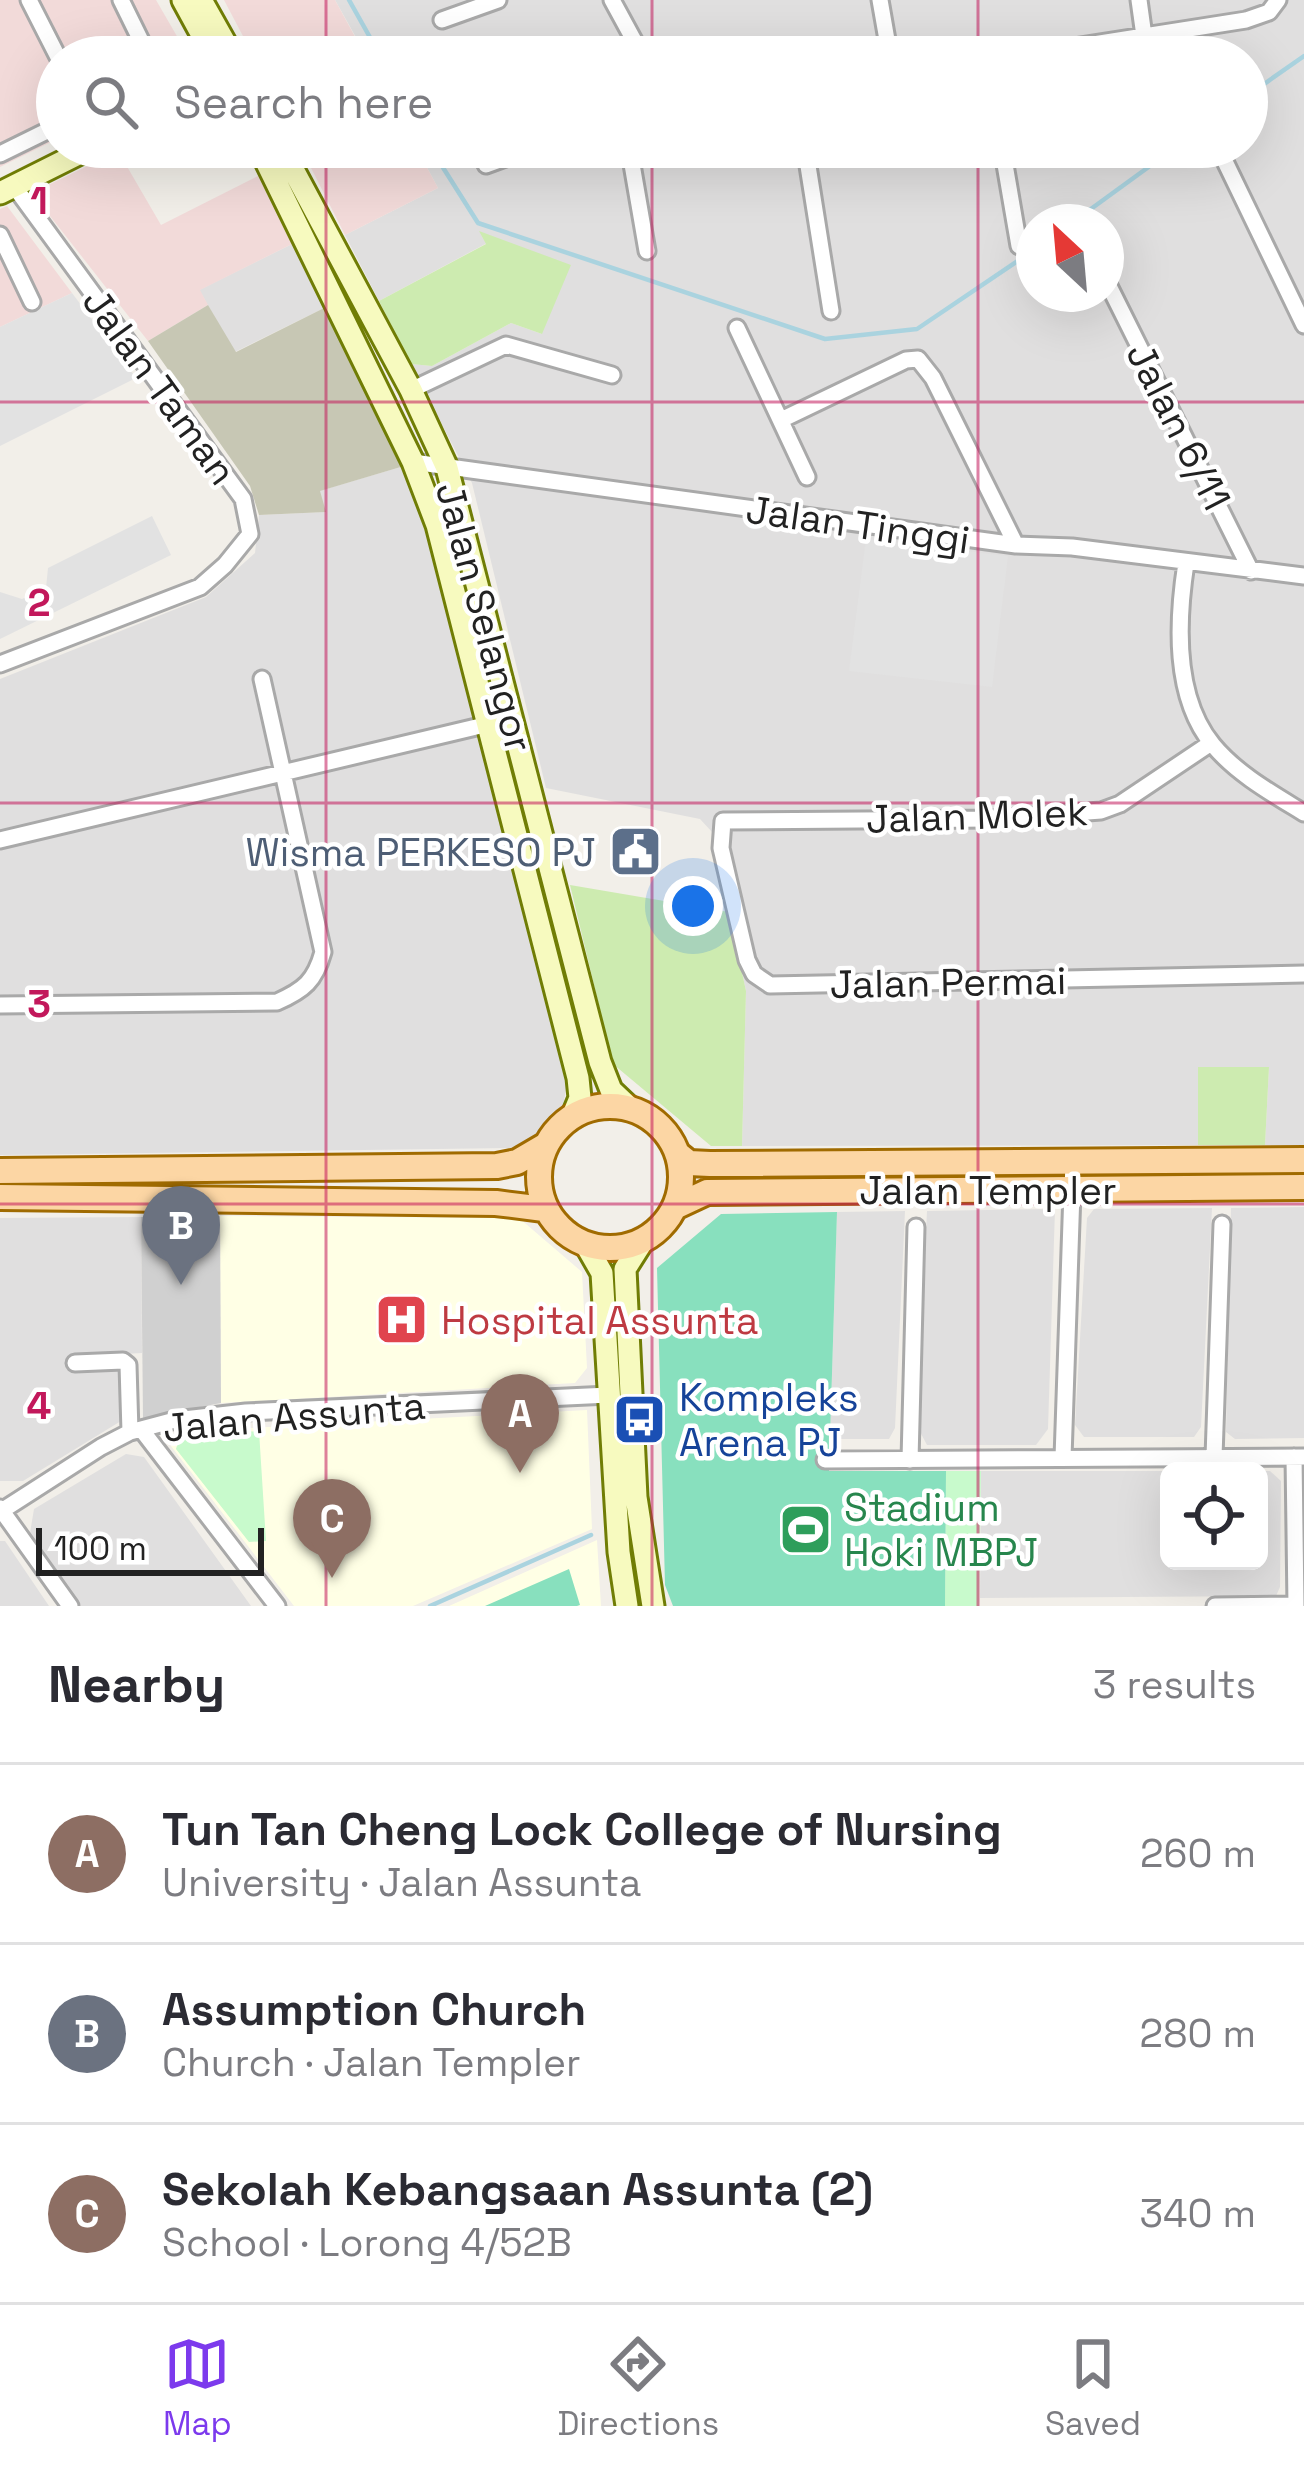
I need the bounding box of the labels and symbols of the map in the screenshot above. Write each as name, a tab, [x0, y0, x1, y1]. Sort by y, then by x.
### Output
text: 1	[30, 176, 48, 225]
north arrow	[1016, 204, 1124, 312]
street label: Jalan Taman	[72, 278, 247, 494]
street label: Jalan 6/11	[1116, 334, 1242, 518]
street label: Jalan Selangor	[425, 477, 544, 757]
street label: Jalan Tinggi	[743, 485, 973, 564]
text: 2	[27, 578, 51, 627]
street label: Jalan Molek	[865, 787, 1089, 844]
public building icon: Wisma PERKESO PJ	[607, 824, 663, 880]
place label: Wisma PERKESO PJ	[246, 828, 596, 877]
your location	[663, 876, 723, 936]
street label: Jalan Permai	[829, 956, 1067, 1009]
text: 3	[27, 979, 51, 1028]
street label: Jalan Templer	[859, 1166, 1117, 1215]
pin: B	[142, 1186, 220, 1285]
hospital icon: Hospital Assunta	[374, 1292, 430, 1348]
place label: Hospital Assunta	[441, 1296, 758, 1345]
place label: Kompleks Arena PJ	[679, 1373, 858, 1467]
pin: A	[481, 1374, 559, 1473]
text: 4	[27, 1381, 51, 1430]
street label: Jalan Assunta	[161, 1381, 427, 1452]
bus stop icon: Kompleks Arena PJ	[612, 1391, 668, 1447]
pin: C	[293, 1479, 371, 1578]
place label: Stadium Hoki MBPJ	[844, 1483, 1038, 1577]
sports icon: Stadium Hoki MBPJ	[777, 1501, 833, 1557]
scale bar	[36, 1522, 264, 1575]

